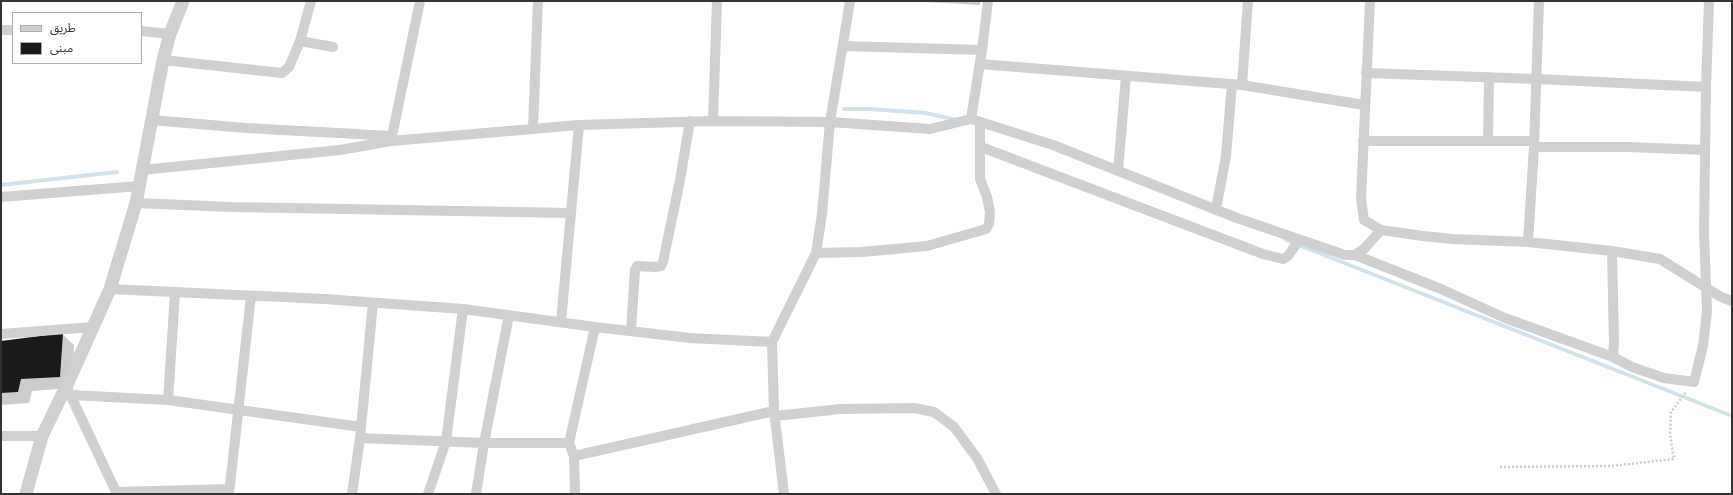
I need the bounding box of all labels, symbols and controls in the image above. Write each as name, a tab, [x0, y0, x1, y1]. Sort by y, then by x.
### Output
legend	[12, 12, 142, 64]
text: طريق	[50, 19, 76, 36]
text: مبنى	[50, 39, 73, 56]

